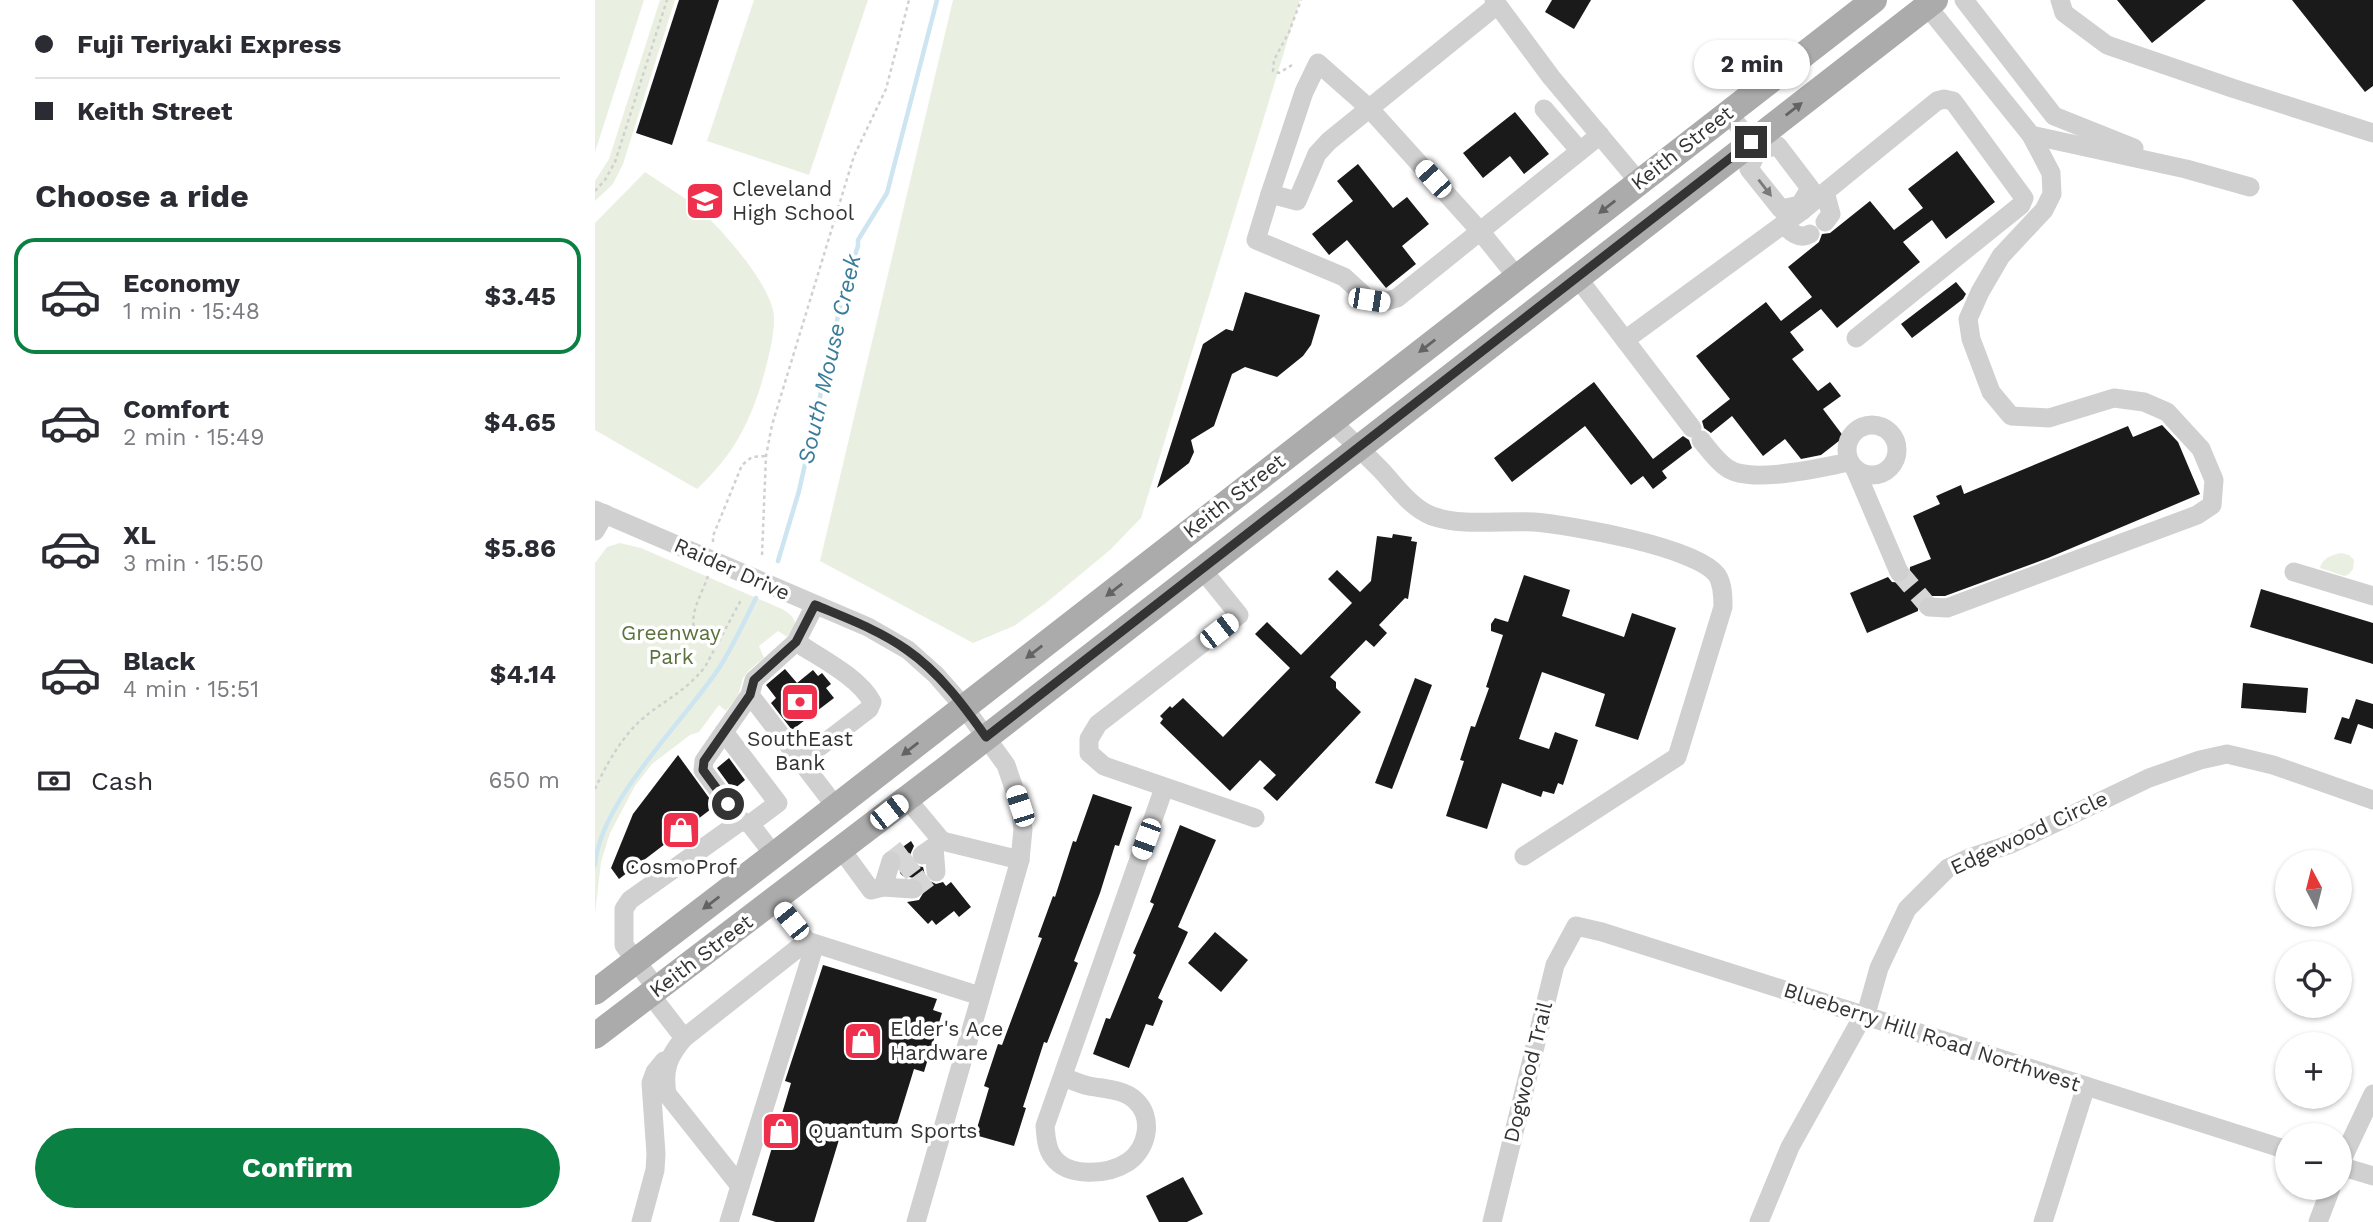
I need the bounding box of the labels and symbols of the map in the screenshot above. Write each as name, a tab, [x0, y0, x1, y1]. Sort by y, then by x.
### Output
callout: 2 min	[1693, 40, 1809, 90]
street label: Keith Street	[1626, 100, 1738, 195]
one-way arrow	[1785, 102, 1803, 116]
route end	[1735, 126, 1767, 158]
car	[1412, 156, 1455, 202]
place label: Cleveland High School	[732, 176, 855, 225]
one-way arrow	[1757, 179, 1772, 197]
school or university icon: Cleveland High School	[684, 180, 726, 222]
one-way arrow	[1598, 199, 1616, 213]
water label: South Mouse Creek	[792, 250, 867, 467]
car	[1347, 286, 1392, 314]
one-way arrow	[1418, 339, 1436, 353]
street label: Keith Street	[1178, 448, 1290, 543]
street label: Raider Drive	[670, 532, 794, 605]
one-way arrow	[1105, 582, 1123, 596]
car	[1196, 610, 1243, 652]
park label: Greenway Park	[621, 620, 721, 669]
one-way arrow	[1025, 645, 1043, 659]
bank icon: SouthEast Bank	[779, 681, 821, 723]
place label: SouthEast Bank	[747, 726, 853, 775]
one-way arrow	[902, 742, 920, 757]
car	[1004, 783, 1037, 829]
street label: Edgewood Circle	[1946, 785, 2111, 880]
route start	[712, 788, 744, 820]
car	[866, 791, 913, 833]
shop icon: CosmoProf	[660, 809, 702, 851]
car	[1129, 816, 1164, 862]
north arrow	[2275, 850, 2352, 928]
place label: CosmoProf	[625, 854, 737, 879]
one-way arrow	[702, 896, 720, 910]
car	[770, 898, 813, 944]
street label: Keith Street	[644, 909, 757, 1003]
street label: Blueberry Hill Road Northwest	[1781, 977, 2084, 1096]
street label: Dogwood Trail	[1498, 998, 1557, 1145]
place label: Elder's Ace Hardware	[890, 1016, 1003, 1065]
shop icon: Elder's Ace Hardware	[842, 1020, 884, 1062]
shop icon: Quantum Sports	[760, 1110, 802, 1152]
place label: Quantum Sports	[808, 1118, 977, 1143]

